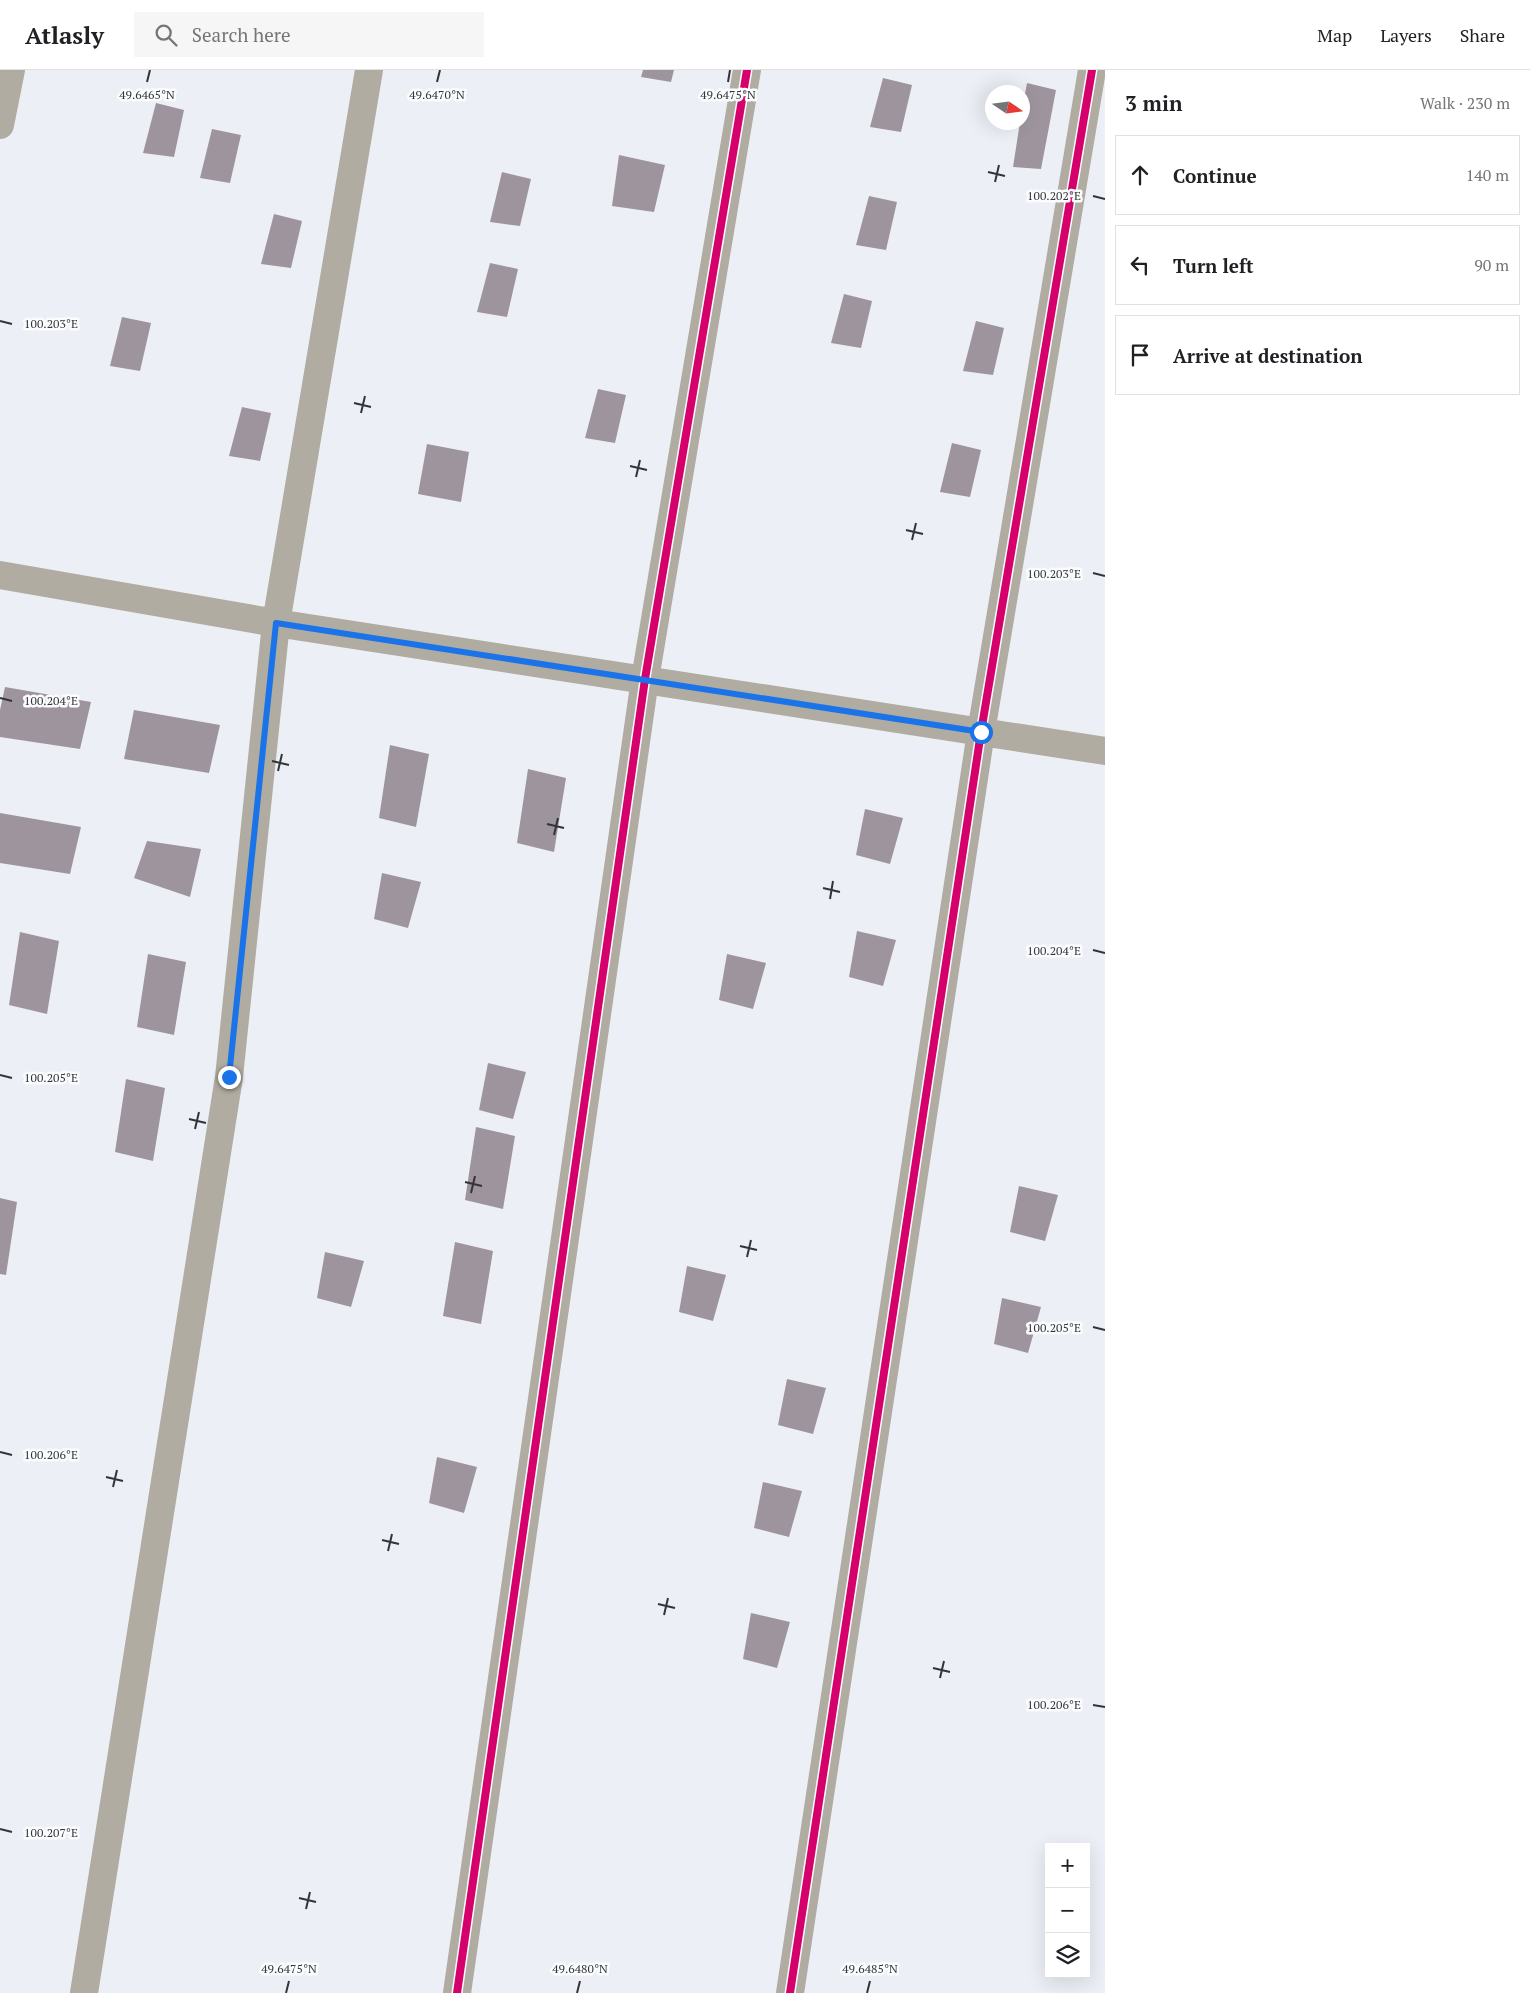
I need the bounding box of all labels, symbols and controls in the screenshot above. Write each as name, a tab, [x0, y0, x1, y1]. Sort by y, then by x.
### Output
search box	[134, 12, 484, 57]
text: Atlasly	[25, 19, 104, 51]
icon: search	[152, 21, 180, 49]
text: Search here	[192, 22, 291, 47]
text: Map	[1317, 23, 1352, 47]
text: Layers	[1380, 23, 1432, 47]
text: Share	[1460, 23, 1505, 47]
north arrow	[985, 85, 1030, 130]
text: 49.6465°N	[119, 87, 175, 102]
text: 49.6470°N	[409, 87, 465, 102]
text: 49.6475°N	[700, 87, 756, 102]
text: 3 min	[1125, 89, 1182, 117]
text: Walk · 230 m	[1420, 92, 1510, 114]
icon: ahead	[1126, 161, 1154, 189]
text: Continue	[1173, 163, 1257, 188]
text: 140 m	[1466, 164, 1509, 186]
text: 100.202°E	[1027, 188, 1081, 203]
icon: left	[1126, 251, 1154, 279]
text: Turn left	[1173, 253, 1254, 278]
text: 90 m	[1474, 254, 1509, 276]
text: 100.203°E	[24, 316, 78, 331]
icon: arrive	[1126, 341, 1154, 369]
text: Arrive at destination	[1173, 343, 1362, 368]
text: 100.203°E	[1027, 566, 1081, 581]
text: 100.204°E	[24, 693, 78, 708]
route start	[970, 721, 993, 744]
text: 100.204°E	[1027, 943, 1081, 958]
route end	[218, 1066, 241, 1089]
text: 100.205°E	[24, 1070, 78, 1085]
text: 100.205°E	[1027, 1320, 1081, 1335]
text: 100.206°E	[24, 1447, 78, 1462]
text: 100.206°E	[1027, 1697, 1081, 1712]
text: 100.207°E	[24, 1825, 78, 1840]
map controls	[1045, 1843, 1090, 1978]
button: +	[1045, 1843, 1090, 1888]
button: −	[1045, 1888, 1090, 1933]
button: layers	[1045, 1933, 1090, 1978]
text: 49.6475°N	[261, 1961, 317, 1976]
text: 49.6480°N	[552, 1961, 608, 1976]
text: 49.6485°N	[842, 1961, 898, 1976]

